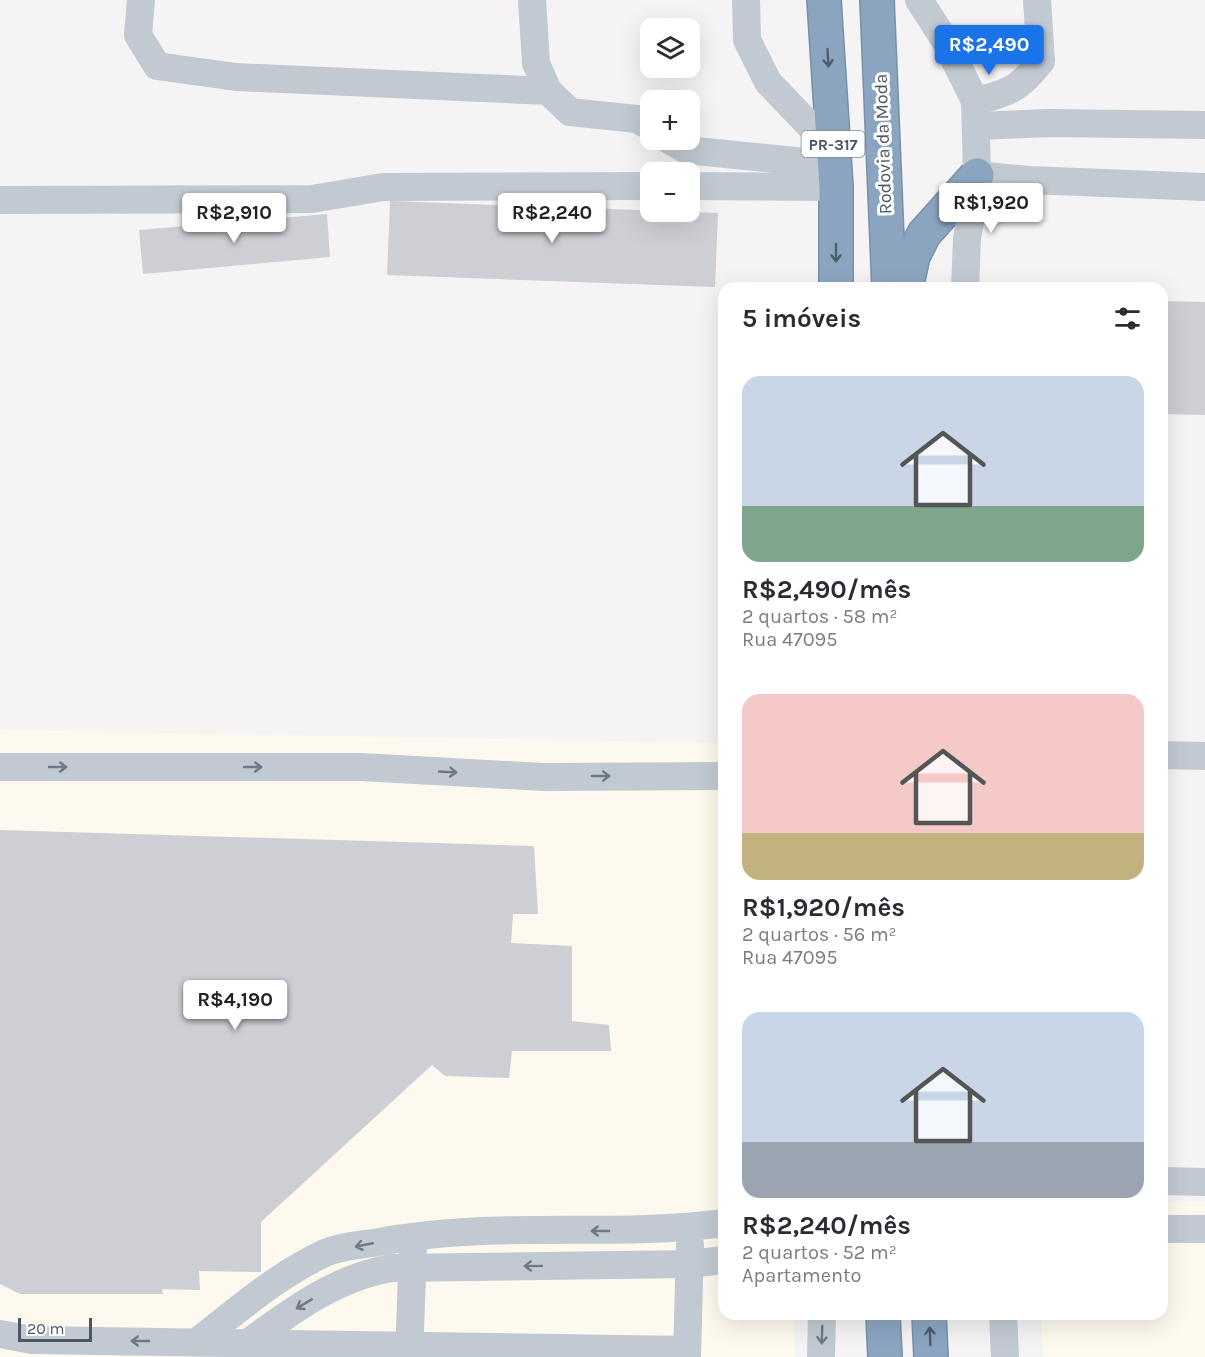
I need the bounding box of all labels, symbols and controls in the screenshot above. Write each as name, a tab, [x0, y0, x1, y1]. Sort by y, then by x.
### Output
map controls	[640, 18, 700, 222]
button: layers	[640, 18, 700, 78]
pin: R$2,490	[934, 25, 1044, 76]
text: R$2,490	[949, 33, 1029, 56]
one-way arrow	[822, 48, 833, 68]
street label: Rodovia da Moda	[870, 73, 896, 215]
button: +	[640, 90, 700, 150]
road number: PR-317	[802, 131, 864, 157]
button: −	[640, 162, 700, 222]
pin: R$1,920	[936, 183, 1046, 234]
text: R$1,920	[953, 191, 1029, 214]
pin: R$2,910	[179, 193, 289, 244]
pin: R$2,240	[497, 193, 607, 244]
text: R$2,910	[196, 201, 272, 224]
text: R$2,240	[512, 201, 592, 224]
one-way arrow	[830, 243, 842, 263]
icon: filters	[1111, 302, 1144, 335]
text: 5 imóveis	[742, 303, 861, 334]
icon: home	[889, 415, 997, 523]
text: R$2,490/mês	[742, 574, 911, 605]
text: 2 quartos · 58 m²	[742, 605, 897, 628]
text: Rua 47095	[742, 628, 837, 651]
icon: home	[889, 733, 997, 841]
one-way arrow	[48, 761, 68, 773]
one-way arrow	[243, 761, 263, 773]
one-way arrow	[438, 766, 458, 777]
one-way arrow	[591, 770, 611, 782]
text: R$1,920/mês	[742, 892, 905, 923]
text: 2 quartos · 56 m²	[742, 923, 897, 946]
text: Rua 47095	[742, 946, 837, 969]
pin: R$4,190	[180, 980, 290, 1031]
text: R$4,190	[197, 988, 273, 1011]
icon: home	[889, 1051, 997, 1159]
text: R$2,240/mês	[742, 1210, 911, 1241]
one-way arrow	[590, 1225, 610, 1237]
one-way arrow	[354, 1240, 374, 1251]
text: 2 quartos · 52 m²	[742, 1241, 897, 1264]
one-way arrow	[523, 1260, 543, 1272]
text: Apartamento	[742, 1264, 861, 1287]
one-way arrow	[296, 1298, 313, 1310]
scale bar	[18, 1315, 92, 1342]
text: 20 m	[27, 1319, 65, 1338]
one-way arrow	[816, 1325, 827, 1345]
one-way arrow	[924, 1326, 935, 1346]
one-way arrow	[130, 1335, 150, 1347]

